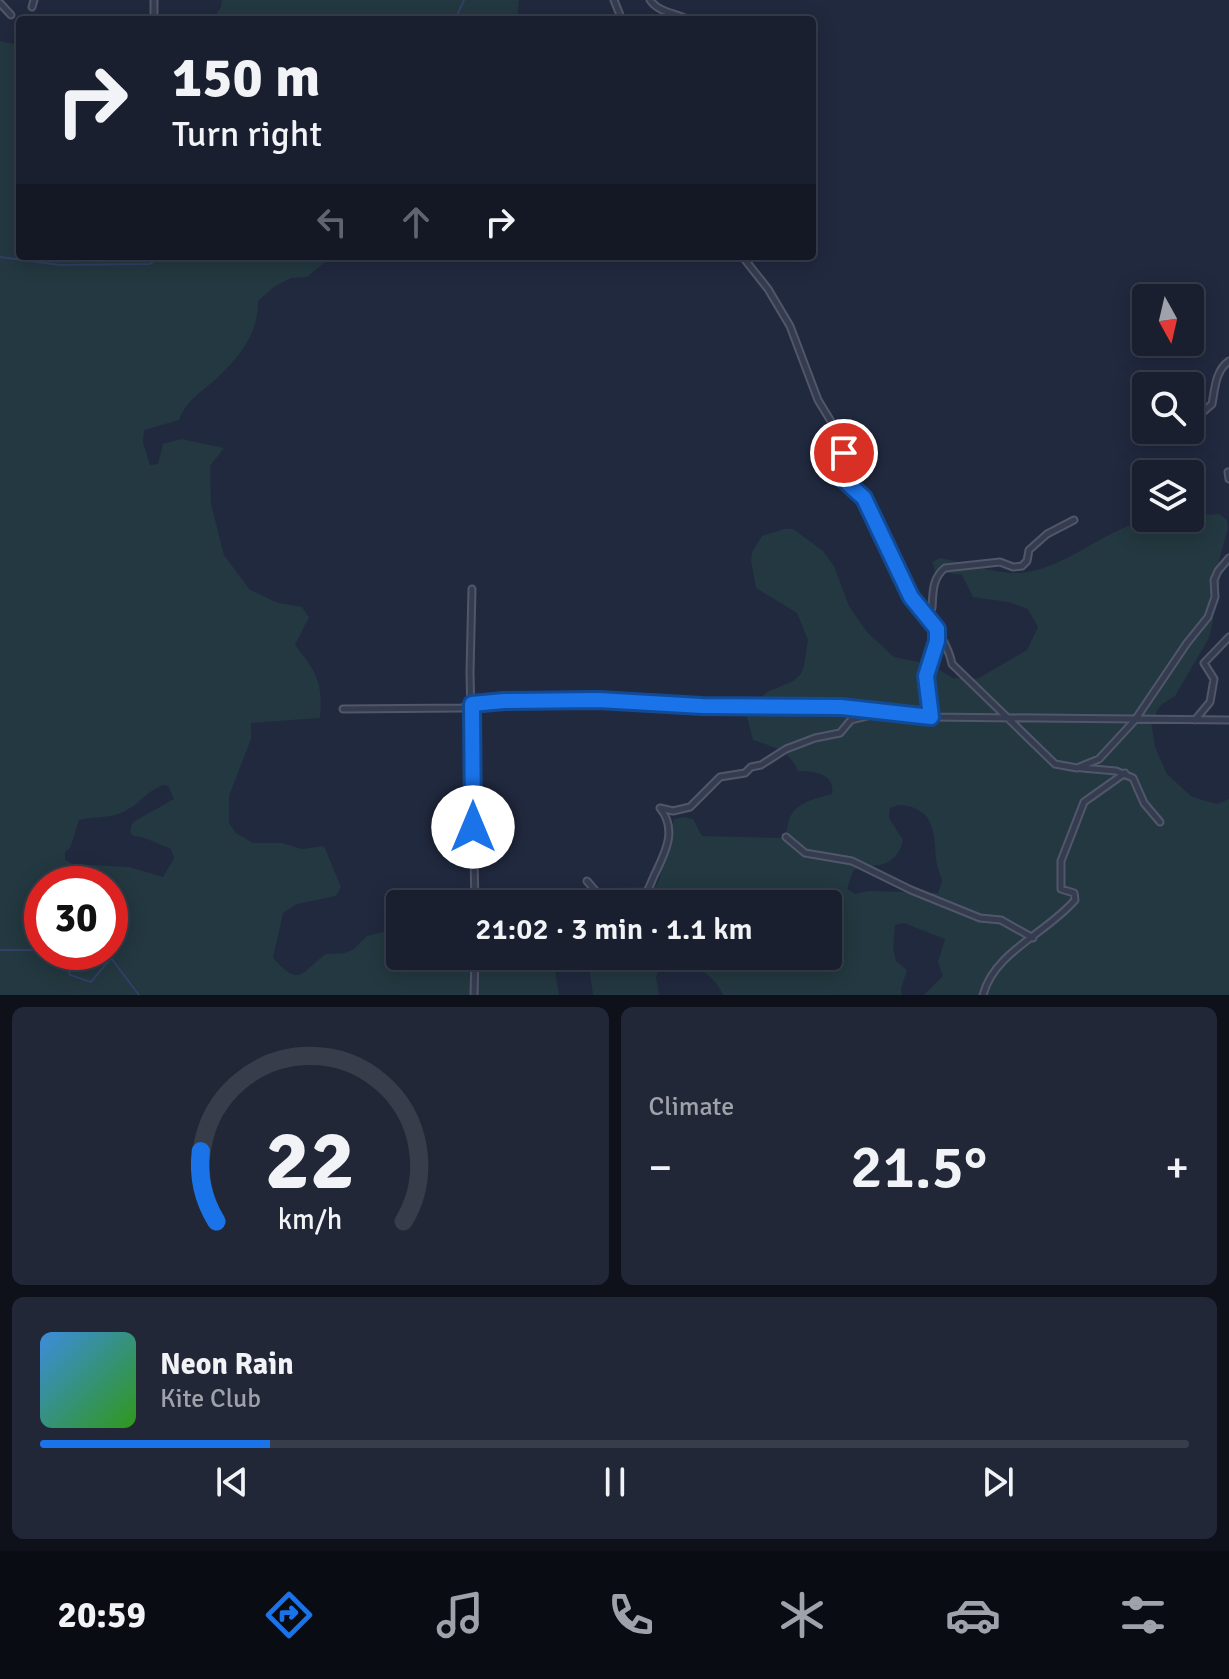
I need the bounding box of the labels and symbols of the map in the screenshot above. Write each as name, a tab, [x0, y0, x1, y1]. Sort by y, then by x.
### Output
north arrow	[1132, 284, 1204, 356]
pin	[810, 419, 878, 487]
position arrow	[431, 785, 515, 869]
speed limit sign: 30	[24, 866, 128, 970]

